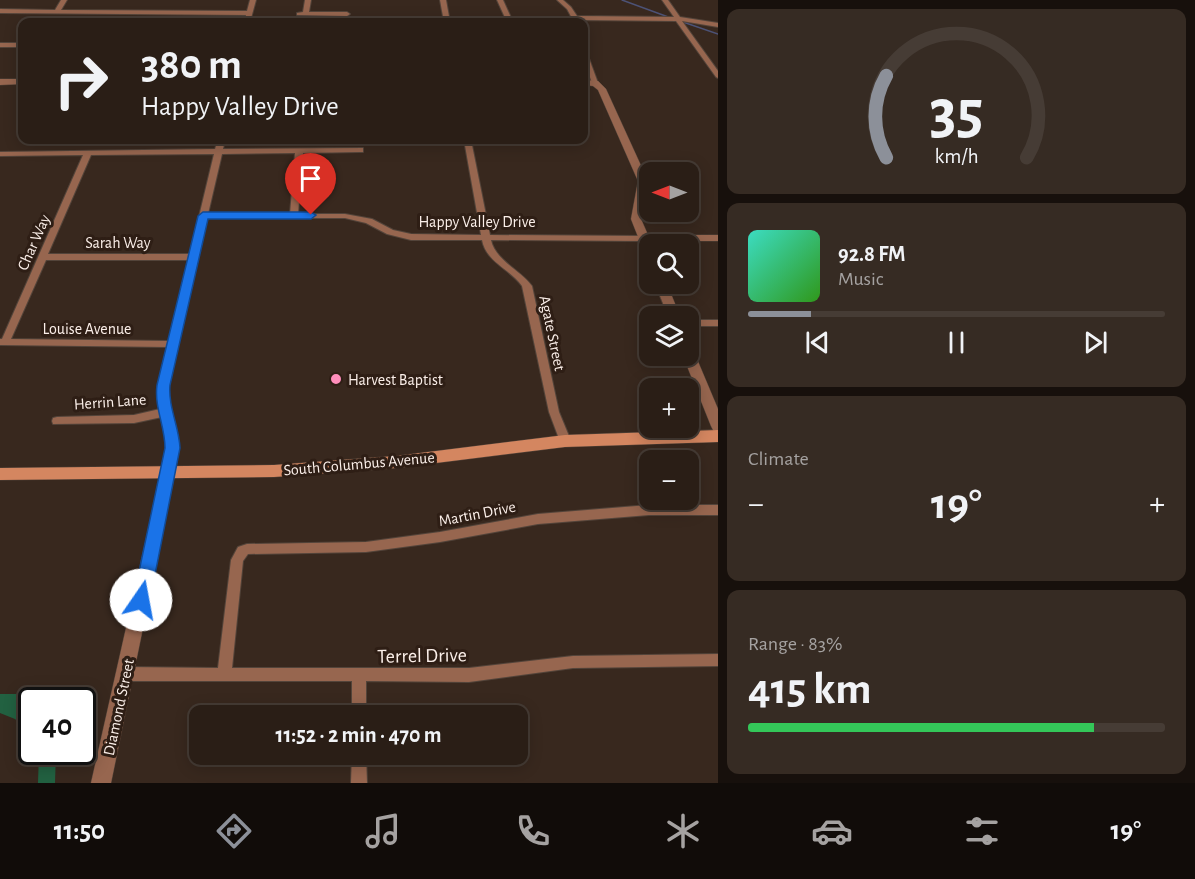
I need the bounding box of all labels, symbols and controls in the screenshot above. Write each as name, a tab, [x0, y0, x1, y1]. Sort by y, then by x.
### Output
icon: right	[42, 42, 120, 120]
text: 380 m	[141, 44, 242, 86]
text: 35	[930, 82, 983, 144]
text: Happy Valley Drive	[141, 93, 339, 120]
text: km/h	[934, 147, 979, 168]
pin	[285, 153, 336, 215]
icon: arrive	[294, 162, 327, 195]
north arrow	[639, 162, 699, 222]
map controls	[639, 162, 699, 510]
street label: Char Way	[15, 212, 54, 273]
street label: Happy Valley Drive	[418, 214, 536, 231]
button: search	[639, 234, 699, 294]
street label: Sarah Way	[85, 235, 151, 252]
text: 92.8 FM	[838, 243, 906, 265]
text: Music	[838, 269, 884, 289]
street label: Agate Street	[536, 294, 568, 372]
button: layers	[639, 306, 699, 366]
street label: Louise Avenue	[43, 321, 131, 337]
icon: previous	[801, 326, 834, 359]
icon: pause	[940, 326, 973, 359]
icon: next	[1079, 326, 1112, 359]
marker: Harvest Baptist	[329, 372, 343, 386]
place label: Harvest Baptist	[348, 372, 443, 388]
button: +	[639, 378, 699, 438]
street label: Herrin Lane	[73, 391, 147, 413]
street label: South Columbus Avenue	[283, 449, 435, 479]
text: Climate	[748, 449, 809, 469]
button: −	[639, 450, 699, 510]
text: 19°	[931, 482, 982, 527]
text: −	[748, 488, 764, 521]
text: +	[1149, 488, 1165, 521]
street label: Martin Drive	[437, 499, 517, 529]
position arrow	[109, 568, 173, 632]
text: Range · 83%	[748, 634, 842, 654]
street label: Terrel Drive	[377, 645, 467, 667]
street label: Diamond Street	[101, 657, 137, 757]
text: 415 km	[748, 667, 872, 712]
speed limit sign: 40	[18, 687, 96, 765]
text: 11:52 · 2 min · 470 m	[275, 724, 442, 746]
icon: directions	[213, 810, 255, 852]
icon: music	[362, 810, 404, 852]
icon: phone	[512, 810, 554, 852]
icon: climate	[662, 810, 704, 852]
icon: car	[811, 810, 853, 852]
icon: filters	[961, 810, 1003, 852]
text: 11:50	[54, 817, 105, 844]
text: 19°	[1110, 817, 1141, 844]

